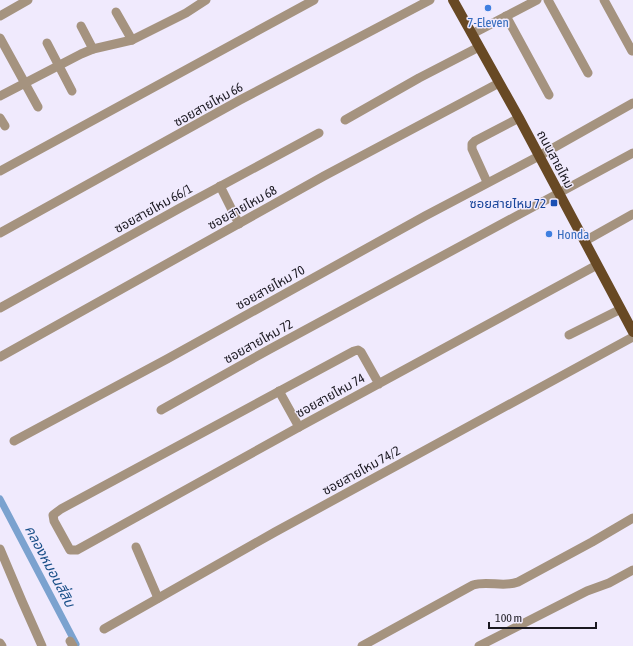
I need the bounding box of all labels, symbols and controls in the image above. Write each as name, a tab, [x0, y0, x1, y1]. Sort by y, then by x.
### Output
marker: 7-Eleven	[483, 3, 493, 13]
place label: 7-Eleven	[467, 15, 509, 30]
street label: ซอยสายไหม 66	[171, 79, 245, 130]
street label: ถนนสายไหม	[534, 128, 577, 191]
street label: ซอยสายไหม 66/1	[112, 181, 195, 236]
street label: ซอยสายไหม 68	[205, 182, 279, 233]
place label: ซอยสายไหม 72	[470, 196, 546, 211]
marker: ซอยสายไหม 72	[549, 198, 559, 208]
place label: Honda	[557, 227, 589, 242]
marker: Honda	[544, 229, 554, 239]
street label: ซอยสายไหม 70	[233, 262, 307, 313]
street label: ซอยสายไหม 72	[221, 316, 295, 367]
street label: ซอยสายไหม 74	[293, 370, 367, 421]
street label: ซอยสายไหม 74/2	[320, 443, 403, 498]
water label: คลองหมอนสี่สิบ	[22, 522, 81, 611]
scale bar	[489, 604, 596, 630]
text: 100 m	[495, 611, 522, 625]

